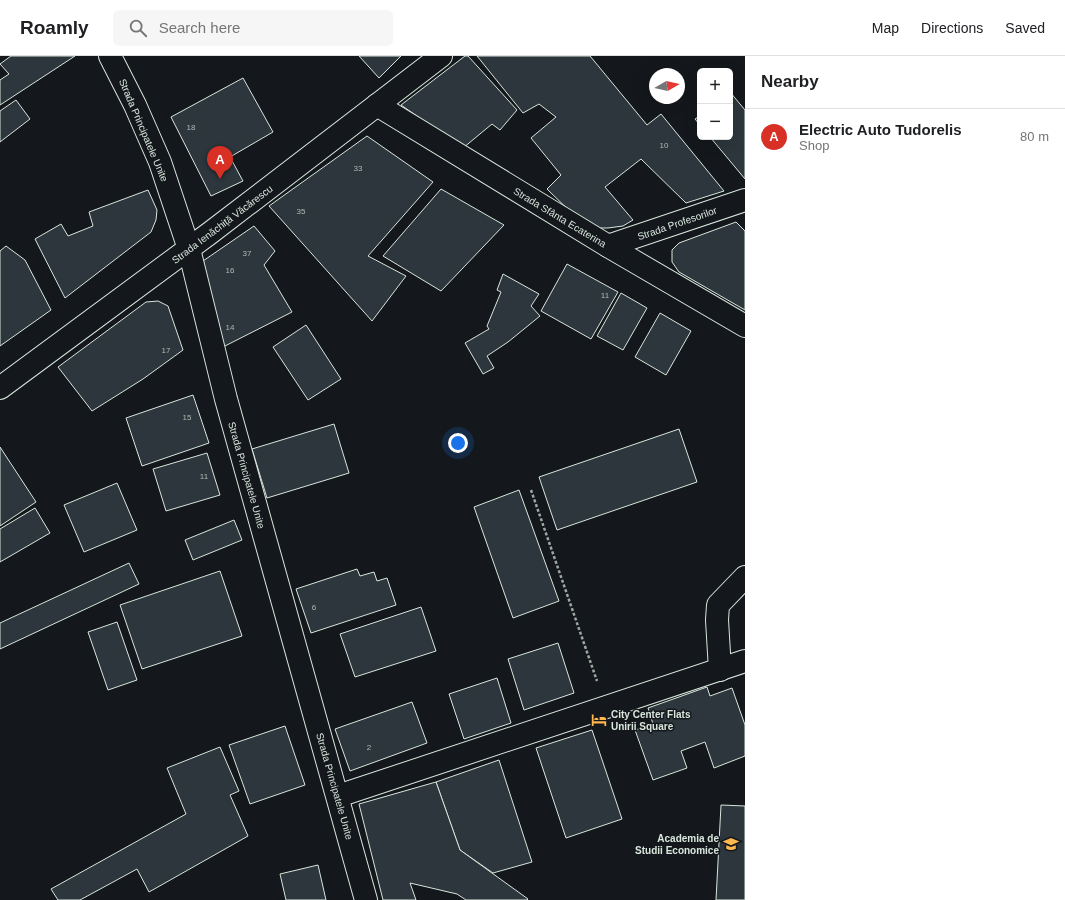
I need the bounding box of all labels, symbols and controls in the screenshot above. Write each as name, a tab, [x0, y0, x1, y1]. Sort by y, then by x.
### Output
search box	[113, 10, 393, 46]
text: Roamly	[20, 17, 89, 38]
icon: search	[127, 17, 149, 39]
text: Search here	[159, 19, 240, 36]
text: Map	[872, 20, 899, 36]
text: Directions	[921, 20, 983, 36]
text: Saved	[1005, 20, 1045, 36]
north arrow	[649, 68, 685, 104]
map controls	[697, 68, 733, 140]
button: +	[697, 68, 733, 104]
text: Nearby	[761, 72, 819, 91]
street label: Strada Principatele Unite	[117, 77, 170, 184]
button: −	[697, 104, 733, 140]
text: Electric Auto Tudorelis	[799, 121, 962, 138]
house number: 18	[187, 123, 196, 132]
text: A	[769, 129, 779, 144]
text: 80 m	[1020, 129, 1049, 144]
text: Shop	[799, 138, 829, 153]
house number: 10	[660, 141, 669, 150]
pin: A	[207, 146, 233, 179]
house number: 33	[354, 164, 363, 173]
street label: Strada Ienăchiță Văcărescu	[170, 183, 275, 266]
street label: Strada Sfânta Ecaterina	[511, 185, 608, 250]
street label: Strada Profesorilor	[636, 204, 719, 242]
house number: 35	[297, 207, 306, 216]
house number: 37	[243, 249, 252, 258]
house number: 16	[226, 266, 235, 275]
house number: 11	[601, 291, 610, 300]
house number: 14	[226, 323, 235, 332]
house number: 17	[162, 346, 171, 355]
house number: 15	[183, 413, 192, 422]
street label: Strada Principatele Unite	[226, 420, 267, 530]
your location	[448, 433, 468, 453]
house number: 11	[200, 472, 209, 481]
house number: 6	[312, 603, 317, 612]
place label: City Center Flats Unirii Square	[611, 709, 691, 732]
hotel icon: City Center Flats Unirii Square	[590, 711, 608, 729]
street label: Strada Principatele Unite	[314, 731, 355, 841]
house number: 2	[367, 743, 372, 752]
place label: Academia de Studii Economice	[635, 833, 719, 856]
school or university icon: Academia de Studii Economice	[722, 835, 740, 853]

